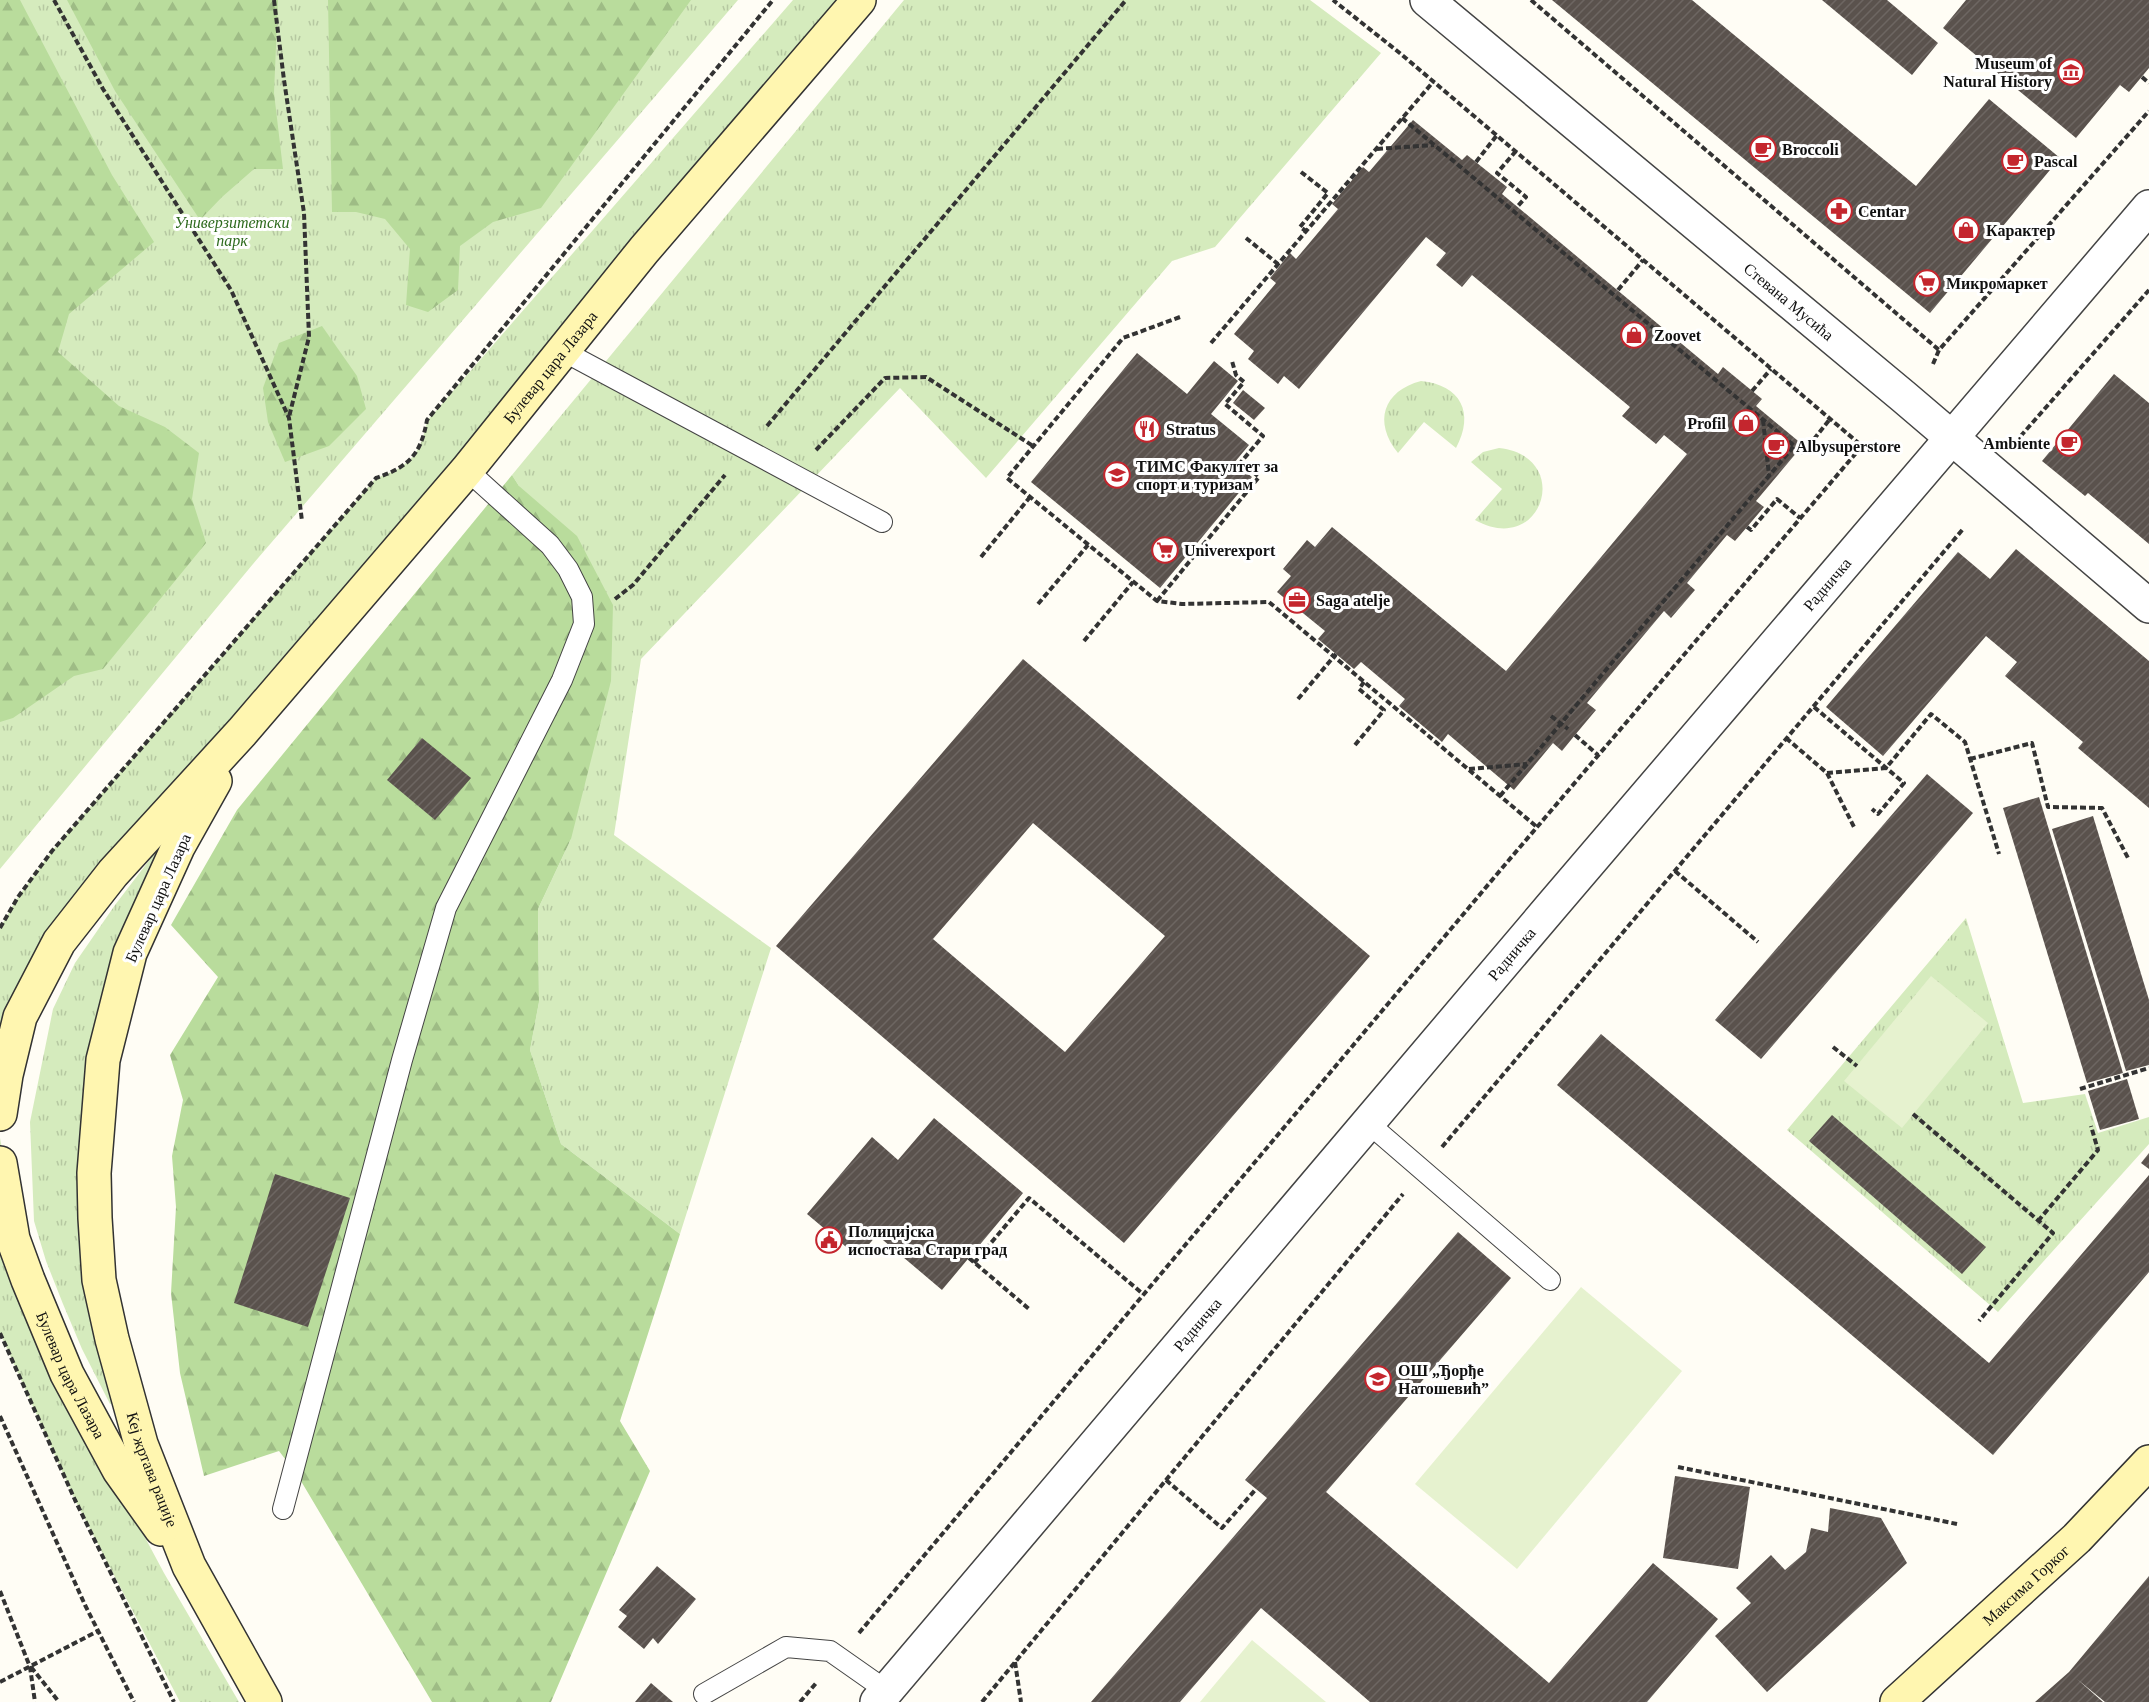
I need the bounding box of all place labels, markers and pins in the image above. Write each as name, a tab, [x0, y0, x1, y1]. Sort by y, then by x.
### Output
place label: Museum of Natural History	[1943, 55, 2053, 91]
museum icon: Museum of Natural History	[2056, 57, 2086, 87]
cafe icon: Broccoli	[1748, 134, 1778, 164]
place label: Broccoli	[1782, 141, 1839, 158]
cafe icon: Pascal	[2000, 146, 2030, 176]
place label: Pascal	[2034, 153, 2078, 170]
pharmacy icon: Centar	[1824, 196, 1854, 226]
place label: Centar	[1858, 203, 1906, 220]
shop icon: Карактер	[1951, 215, 1981, 245]
place label: Карактер	[1986, 222, 2055, 240]
supermarket icon: Микромаркет	[1912, 268, 1942, 298]
place label: Микромаркет	[1946, 275, 2048, 293]
shop icon: Zoovet	[1619, 320, 1649, 350]
place label: Zoovet	[1654, 327, 1702, 344]
shop icon: Profil	[1731, 408, 1761, 438]
restaurant icon: Stratus	[1132, 414, 1162, 444]
place label: Profil	[1687, 415, 1727, 432]
place label: Stratus	[1166, 421, 1216, 438]
cafe icon: Ambiente	[2054, 428, 2084, 458]
cafe icon: Albysuperstore	[1761, 431, 1791, 461]
place label: Ambiente	[1983, 435, 2050, 452]
place label: Albysuperstore	[1796, 438, 1901, 456]
place label: ТИМС Факултет за спорт и туризам	[1136, 458, 1278, 494]
school or university icon: ТИМС Факултет за спорт и туризам	[1102, 460, 1132, 490]
supermarket icon: Univerexport	[1150, 535, 1180, 565]
place label: Univerexport	[1184, 542, 1276, 560]
office icon: Saga atelje	[1282, 585, 1312, 615]
place label: Saga atelje	[1316, 592, 1390, 610]
place label: Полицијска испостава Стари град	[848, 1223, 1007, 1259]
public building icon: Полицијска испостава Стари град	[814, 1225, 844, 1255]
place label: ОШ „Ђорђе Натошевић”	[1398, 1362, 1489, 1397]
school or university icon: ОШ „Ђорђе Натошевић”	[1363, 1364, 1393, 1394]

